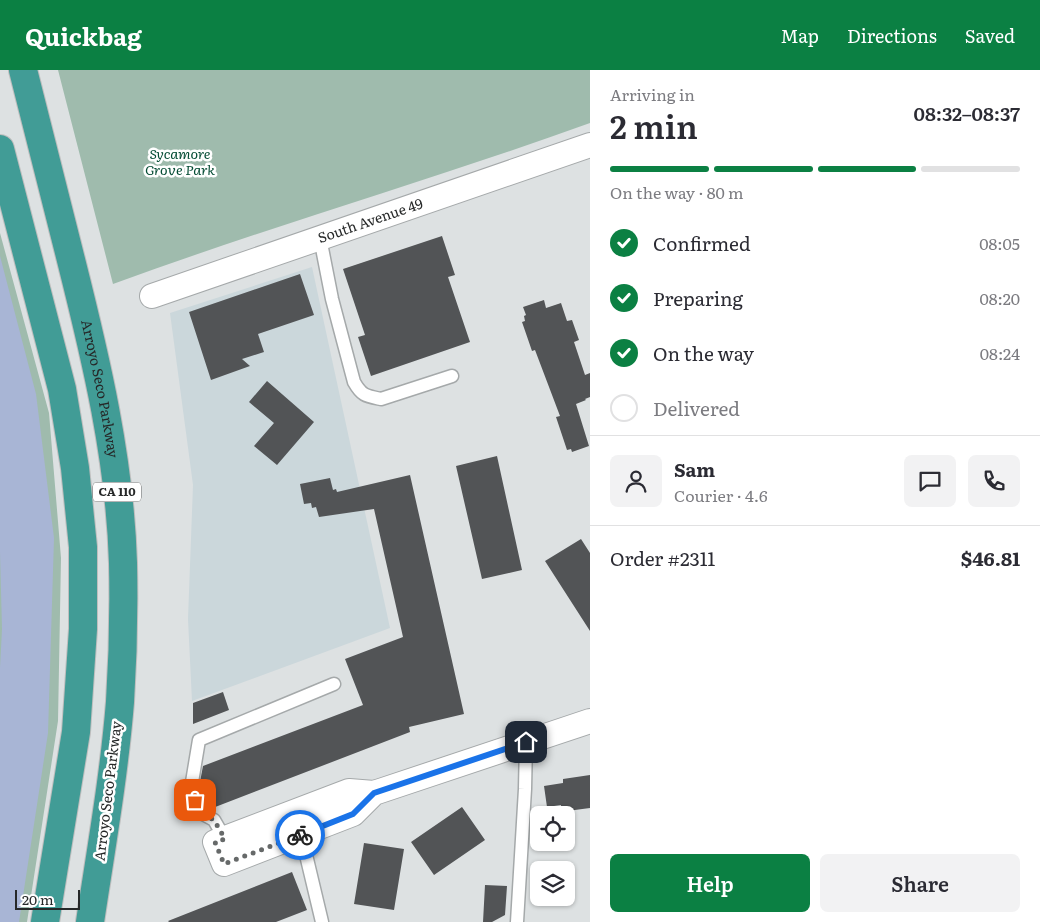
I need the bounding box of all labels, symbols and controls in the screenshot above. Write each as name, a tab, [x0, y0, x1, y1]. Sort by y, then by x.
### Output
text: Quickbag	[25, 18, 142, 53]
text: Map	[781, 22, 819, 49]
text: Directions	[847, 22, 937, 49]
text: Saved	[965, 22, 1015, 49]
text: Arriving in	[610, 82, 695, 106]
text: 08:32–08:37	[914, 99, 1020, 127]
text: 2 min	[610, 101, 698, 149]
park label: Sycamore Grove Park	[145, 143, 215, 179]
text: On the way · 80 m	[610, 180, 744, 204]
street label: South Avenue 49	[315, 192, 425, 247]
icon: check	[610, 229, 638, 257]
text: Confirmed	[653, 229, 751, 257]
text: 08:05	[979, 231, 1020, 255]
icon: check	[610, 284, 638, 312]
text: Preparing	[653, 284, 743, 312]
text: 08:20	[979, 286, 1020, 310]
street label: Arroyo Seco Parkway	[77, 317, 124, 460]
icon: check	[610, 339, 638, 367]
text: On the way	[653, 339, 754, 367]
text: 08:24	[980, 341, 1020, 365]
text: Delivered	[653, 394, 740, 422]
button: person	[610, 455, 662, 507]
text: Sam	[674, 455, 715, 483]
button: chat	[904, 455, 956, 507]
button: phone	[968, 455, 1020, 507]
road number: CA 110	[93, 482, 141, 502]
text: Courier · 4.6	[674, 483, 768, 507]
text: Order #2311	[610, 544, 715, 572]
text: $46.81	[961, 544, 1020, 572]
street label: Arroyo Seco Parkway	[89, 719, 126, 862]
pin	[505, 721, 547, 763]
icon: home	[512, 728, 540, 756]
pin	[174, 779, 216, 821]
icon: bag	[181, 786, 209, 814]
map controls	[530, 806, 575, 906]
button: locate	[530, 806, 575, 851]
courier	[275, 810, 325, 860]
icon: bike	[286, 821, 314, 849]
button: Help	[610, 854, 810, 912]
button: Share	[820, 854, 1020, 912]
button: layers	[530, 861, 575, 906]
scale bar	[15, 887, 80, 910]
text: 20 m	[22, 889, 54, 909]

